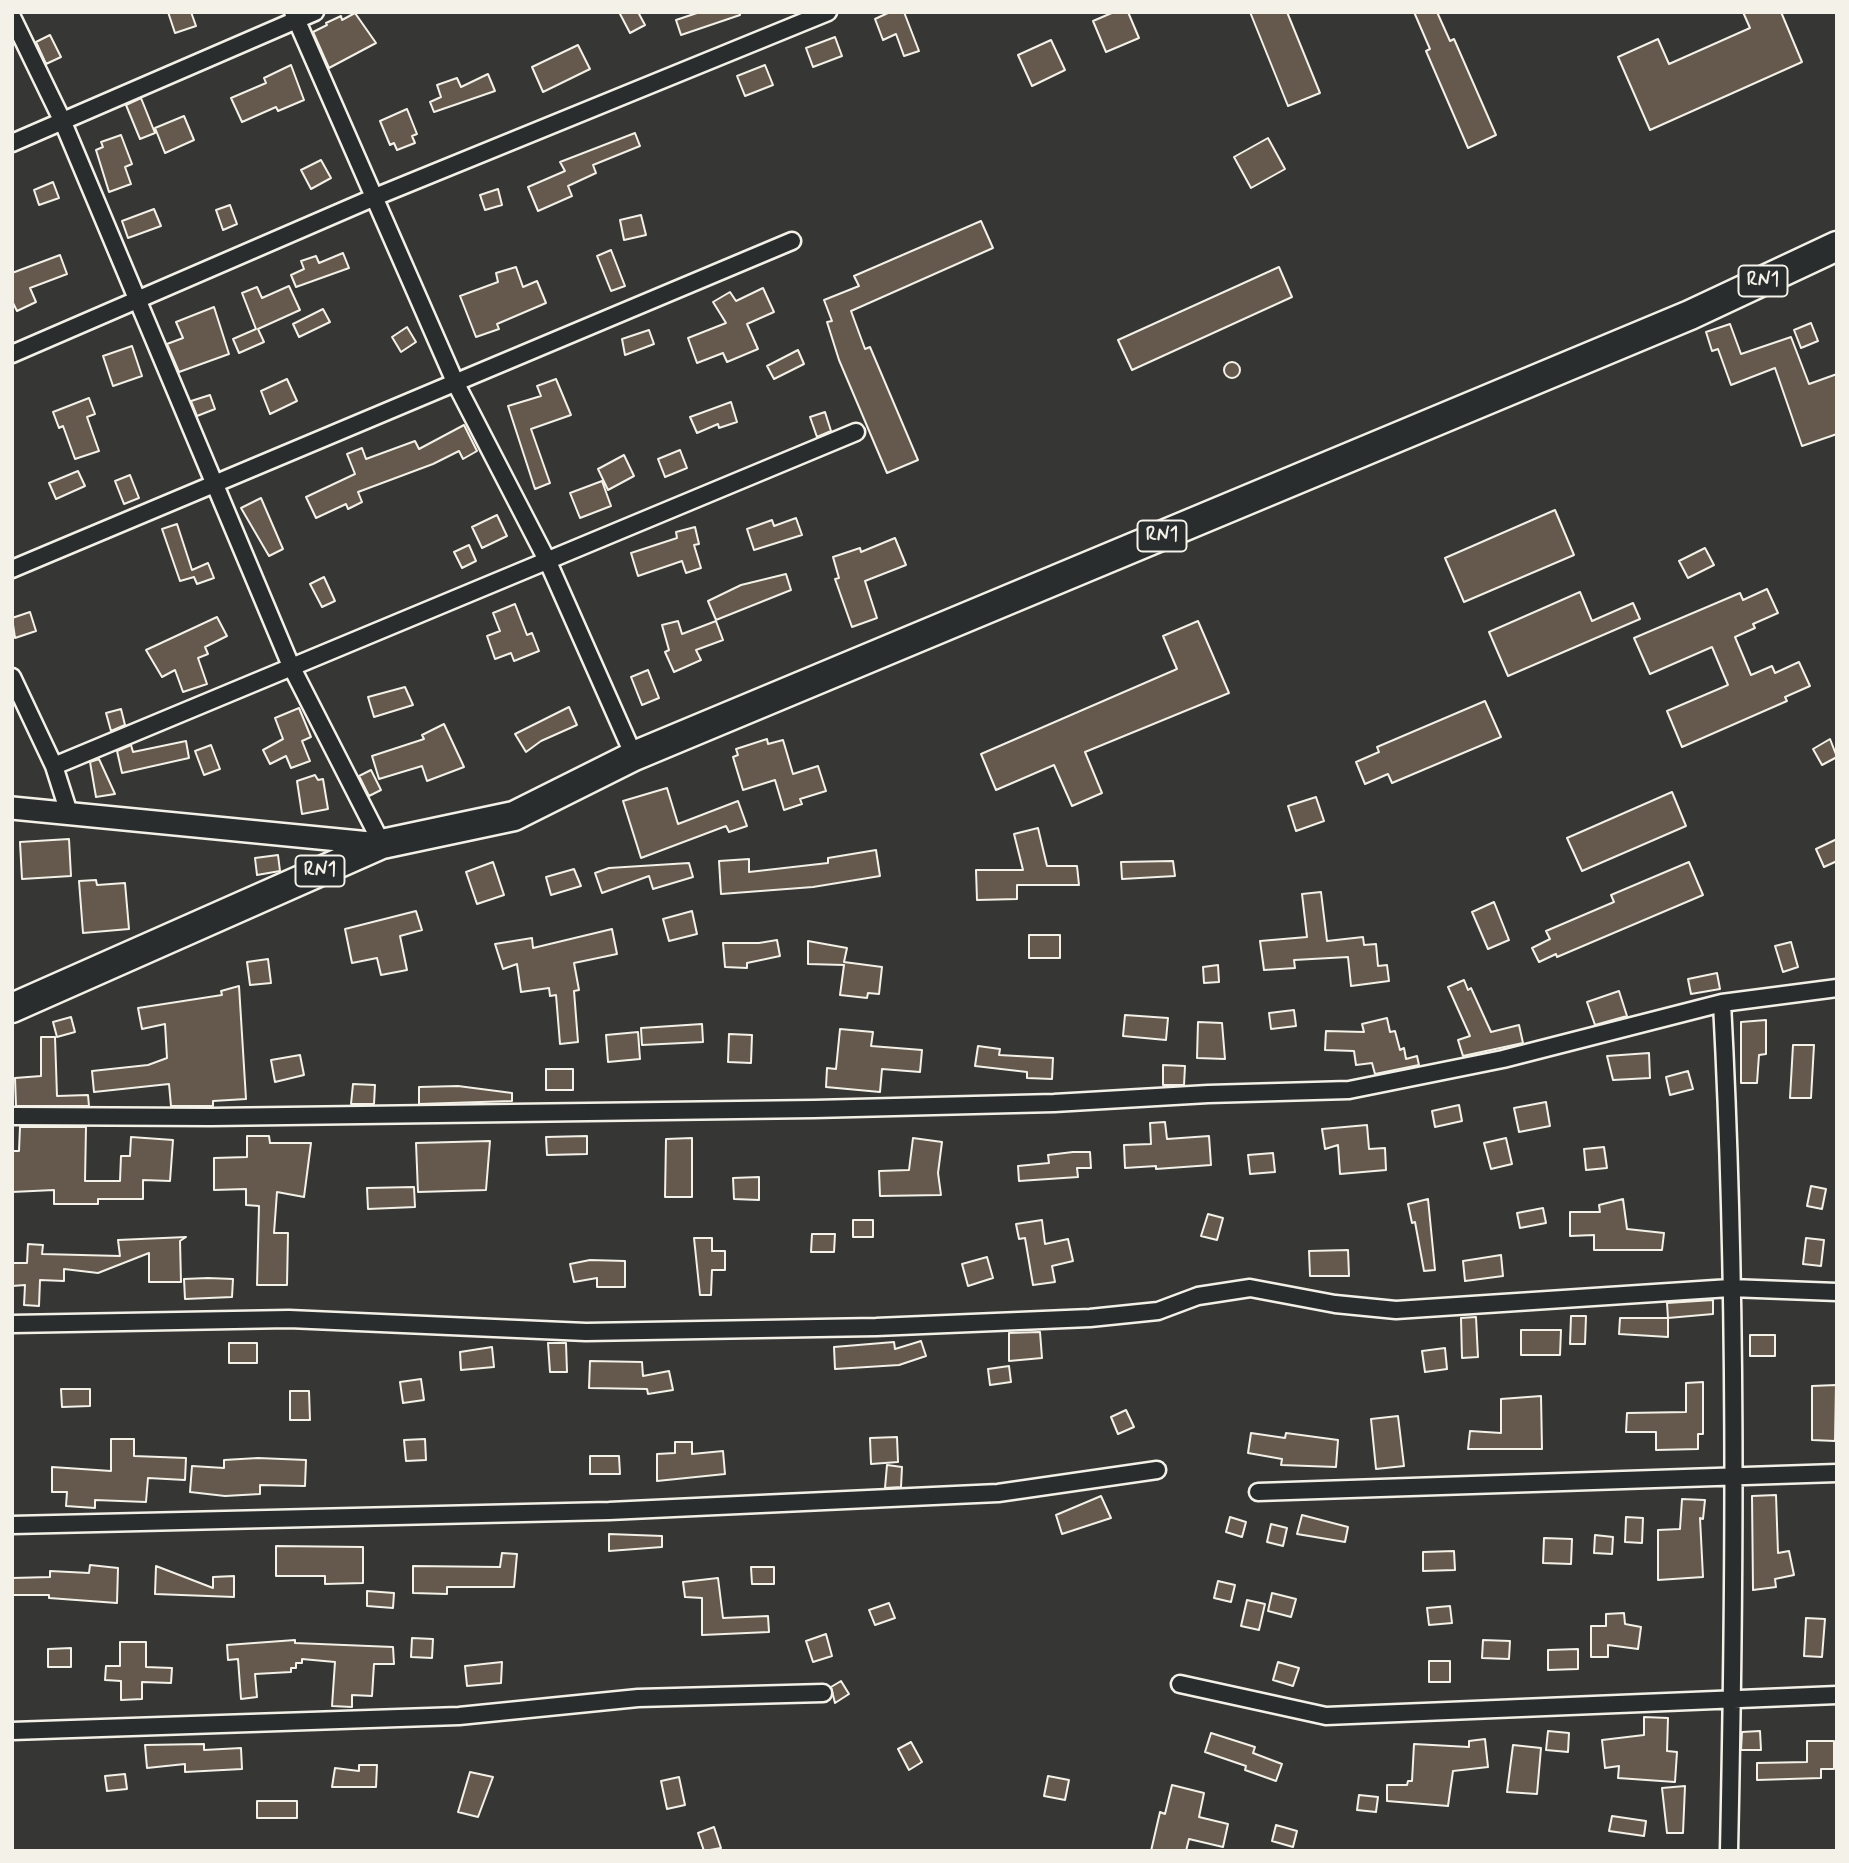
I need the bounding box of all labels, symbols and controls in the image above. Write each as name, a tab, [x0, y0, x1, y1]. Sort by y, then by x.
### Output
road number: RN1	[1738, 266, 1788, 296]
road number: RN1	[1138, 520, 1186, 552]
road number: RN1	[296, 856, 344, 886]

